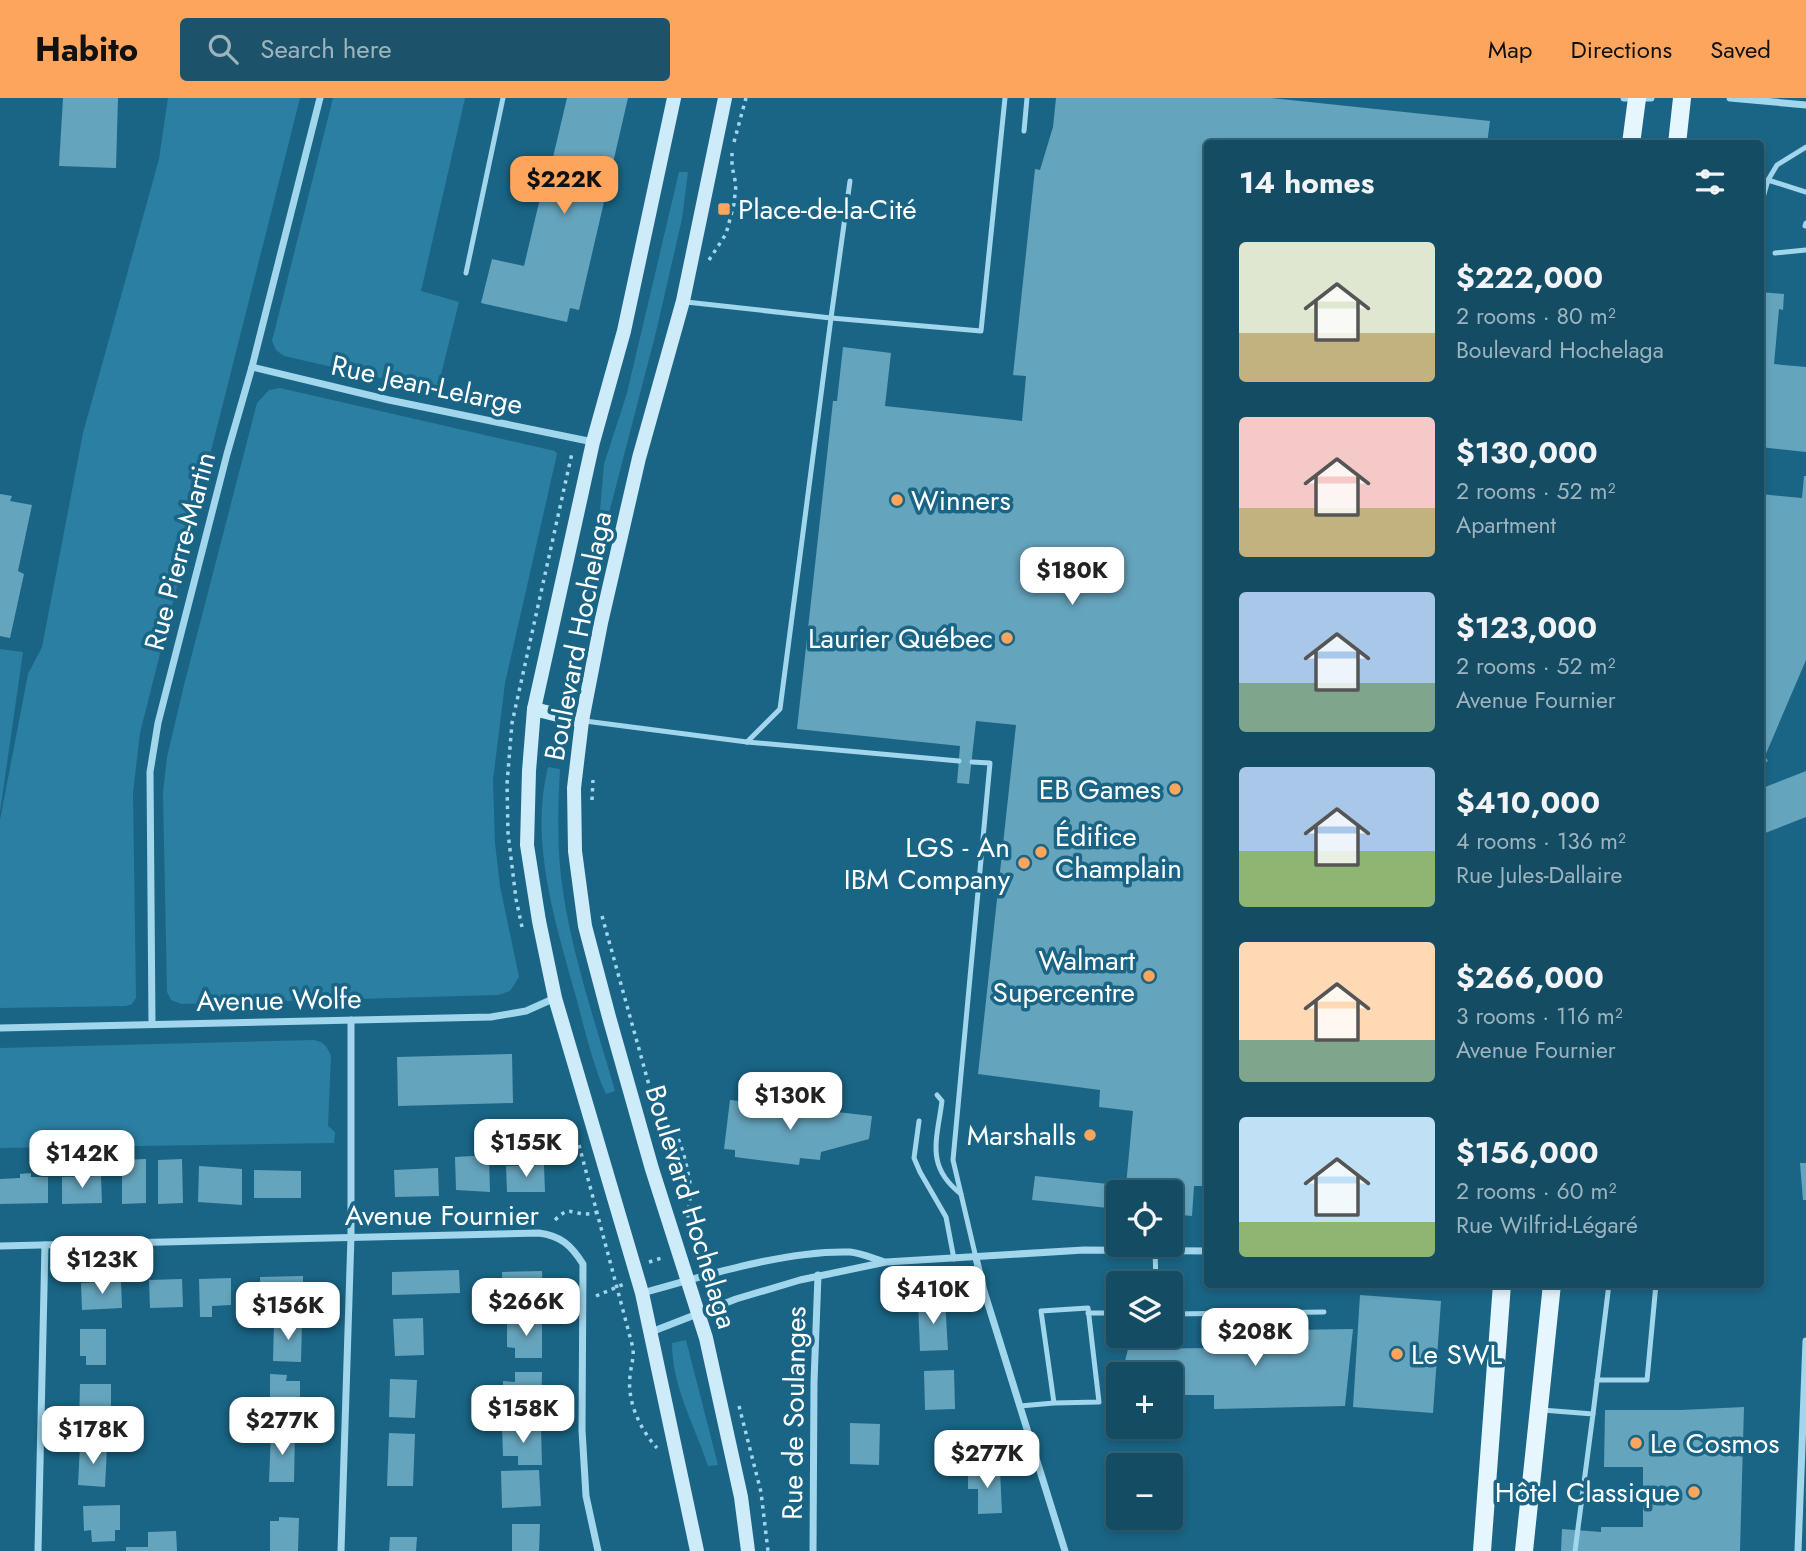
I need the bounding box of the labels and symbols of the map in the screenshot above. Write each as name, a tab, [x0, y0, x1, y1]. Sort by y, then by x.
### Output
pin: $222K	[515, 156, 613, 216]
place label: Place-de-la-Cité	[738, 189, 917, 230]
marker: Place-de-la-Cité	[716, 201, 732, 217]
street label: Rue Jean-Lelarge	[327, 345, 527, 425]
street label: Rue Pierre-Martin	[134, 447, 226, 655]
place label: Winners	[911, 480, 1011, 521]
marker: Winners	[889, 492, 905, 508]
street label: Boulevard Hochelaga	[534, 508, 622, 764]
pin: $180K	[1023, 547, 1121, 607]
place label: Laurier Québec	[808, 618, 993, 659]
marker: Laurier Québec	[999, 630, 1015, 646]
place label: EB Games	[1039, 769, 1161, 810]
marker: EB Games	[1167, 781, 1183, 797]
place label: Édifice Champlain	[1055, 816, 1182, 889]
place label: LGS - An IBM Company	[844, 827, 1011, 900]
marker: Édifice Champlain	[1033, 844, 1049, 860]
marker: LGS - An IBM Company	[1016, 855, 1032, 871]
place label: Walmart Supercentre	[993, 940, 1135, 1013]
marker: Walmart Supercentre	[1141, 968, 1157, 984]
street label: Avenue Wolfe	[196, 978, 362, 1022]
pin: $130K	[741, 1072, 839, 1132]
street label: Boulevard Hochelaga	[634, 1080, 748, 1334]
place label: Marshalls	[967, 1115, 1076, 1156]
pin: $155K	[477, 1119, 575, 1179]
marker: Marshalls	[1082, 1127, 1098, 1143]
pin: $142K	[33, 1130, 131, 1190]
street label: Avenue Fournier	[345, 1195, 540, 1236]
pin: $123K	[53, 1236, 151, 1296]
pin: $410K	[884, 1266, 982, 1326]
pin: $266K	[477, 1278, 575, 1338]
pin: $156K	[239, 1282, 337, 1342]
street label: Rue de Soulanges	[772, 1306, 816, 1520]
pin: $208K	[1206, 1308, 1304, 1368]
place label: Le SWL	[1411, 1334, 1502, 1375]
marker: Le SWL	[1389, 1346, 1405, 1362]
pin: $158K	[474, 1386, 572, 1445]
pin: $277K	[233, 1398, 331, 1457]
pin: $178K	[44, 1406, 142, 1466]
place label: Le Cosmos	[1650, 1423, 1780, 1464]
pin: $277K	[938, 1430, 1036, 1490]
marker: Le Cosmos	[1628, 1435, 1644, 1451]
place label: Hôtel Classique	[1495, 1472, 1680, 1513]
marker: Hôtel Classique	[1686, 1484, 1702, 1500]

